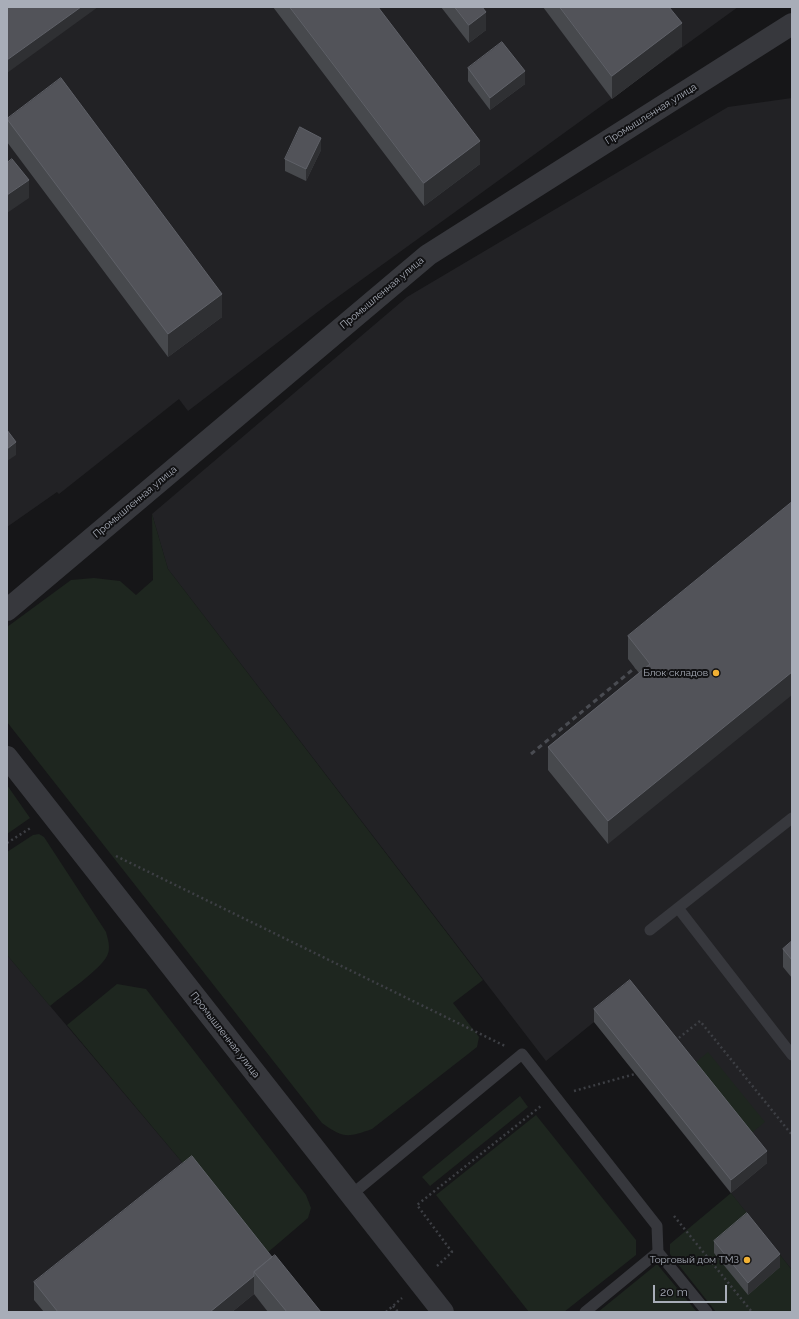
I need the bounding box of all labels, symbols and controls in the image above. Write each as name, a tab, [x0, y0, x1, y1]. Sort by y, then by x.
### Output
street label: Промышленная улица	[603, 81, 699, 147]
street label: Промышленная улица	[338, 254, 426, 332]
street label: Промышленная улица	[91, 463, 179, 541]
place label: Блок складов	[643, 667, 708, 679]
marker: Блок складов	[711, 668, 721, 678]
street label: Промышленная улица	[188, 990, 262, 1080]
place label: Торговый дом ТМЗ	[650, 1254, 739, 1266]
marker: Торговый дом ТМЗ	[742, 1255, 752, 1265]
scale bar	[655, 1277, 729, 1303]
text: 20 m	[660, 1285, 688, 1299]

